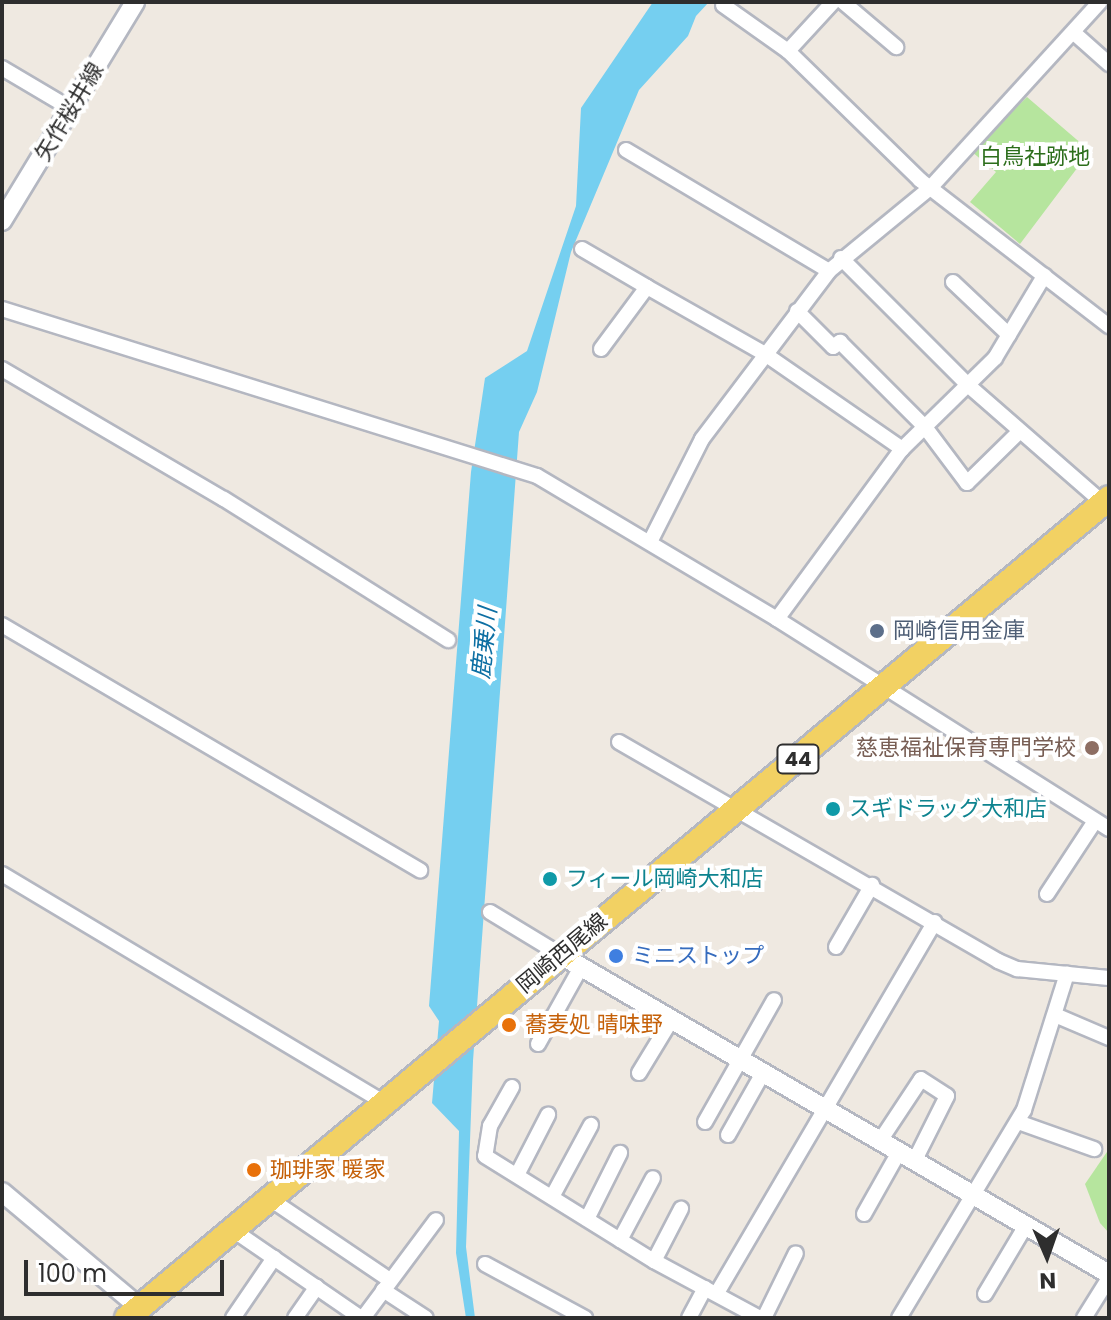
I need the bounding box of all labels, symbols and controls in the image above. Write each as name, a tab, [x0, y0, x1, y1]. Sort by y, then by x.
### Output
street label: 矢作桜井線	[29, 58, 109, 166]
park label: 白鳥社跡地	[980, 144, 1090, 170]
water label: 鹿乗川	[466, 606, 502, 680]
place label: 岡崎信用金庫	[893, 618, 1025, 644]
marker: 岡崎信用金庫	[868, 622, 886, 640]
place label: 慈恵福祉保育専門学校	[856, 735, 1076, 761]
marker: 慈恵福祉保育専門学校	[1083, 739, 1101, 757]
road number: 44	[776, 743, 820, 775]
place label: スギドラッグ大和店	[849, 796, 1047, 822]
marker: スギドラッグ大和店	[824, 800, 842, 818]
place label: フィール岡崎大和店	[566, 866, 764, 892]
marker: フィール岡崎大和店	[541, 870, 559, 888]
street label: 岡崎西尾線	[511, 908, 613, 998]
place label: ミニストップ	[632, 943, 764, 969]
marker: ミニストップ	[607, 947, 625, 965]
place label: 蕎麦処 晴味野	[525, 1012, 663, 1038]
marker: 蕎麦処 晴味野	[500, 1016, 518, 1034]
place label: 珈琲家 暖家	[270, 1157, 386, 1183]
marker: 珈琲家 暖家	[245, 1161, 263, 1179]
north arrow	[1007, 1216, 1087, 1296]
scale bar	[28, 1244, 228, 1294]
text: 100 m	[38, 1257, 107, 1290]
text: N	[1039, 1265, 1057, 1296]

